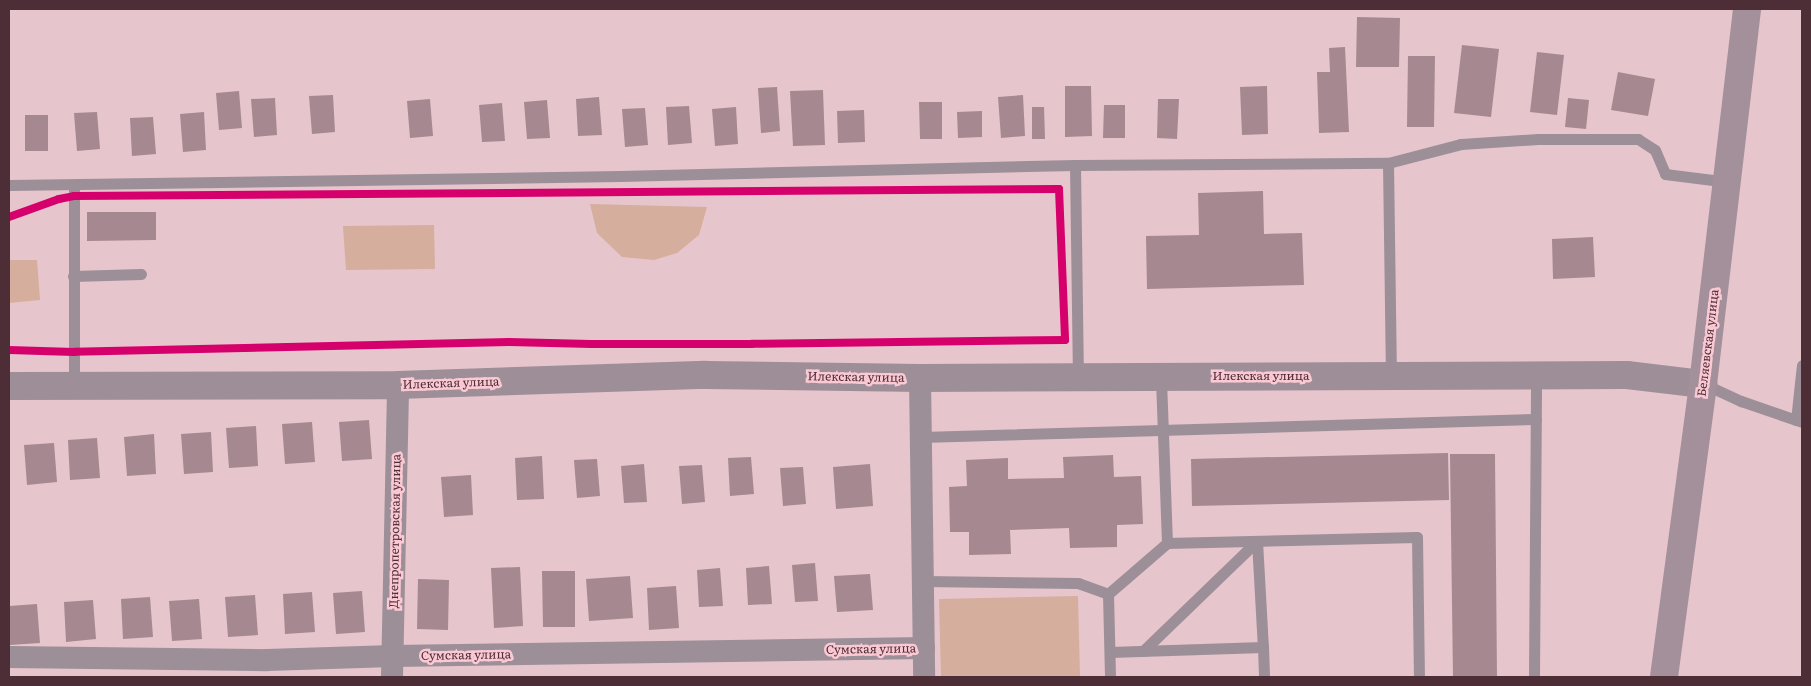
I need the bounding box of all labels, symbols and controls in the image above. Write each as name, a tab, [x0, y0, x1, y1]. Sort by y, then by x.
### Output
street label: Беляевская улица	[1694, 289, 1722, 397]
street label: Илекская улица	[807, 369, 905, 385]
street label: Илекская улица	[1213, 369, 1309, 383]
street label: Илекская улица	[402, 374, 500, 392]
street label: Днепропетровская улица	[386, 454, 404, 608]
street label: Сумская улица	[826, 641, 916, 657]
street label: Сумская улица	[421, 647, 511, 663]

